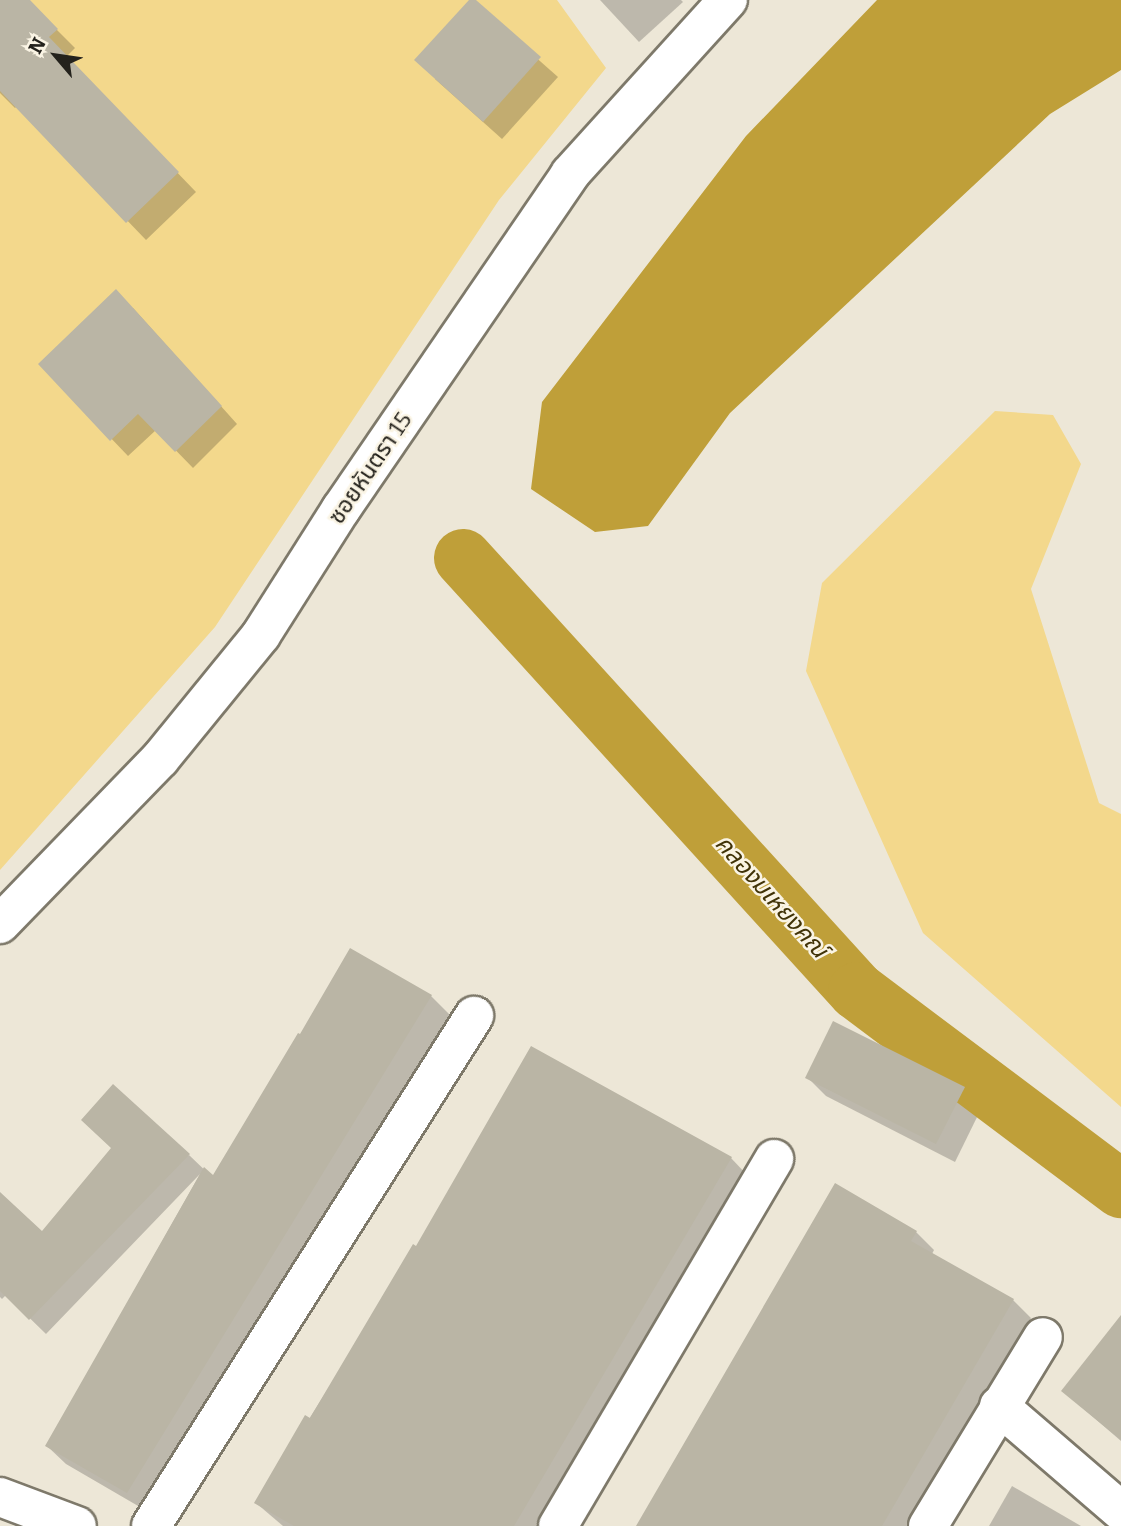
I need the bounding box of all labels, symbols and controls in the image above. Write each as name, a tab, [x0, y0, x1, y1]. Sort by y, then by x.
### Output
north arrow	[21, 21, 91, 91]
text: N	[24, 34, 51, 58]
street label: ซอยหันตรา 15	[323, 407, 417, 529]
water label: คลองมเหยงคณ์	[709, 830, 833, 964]

